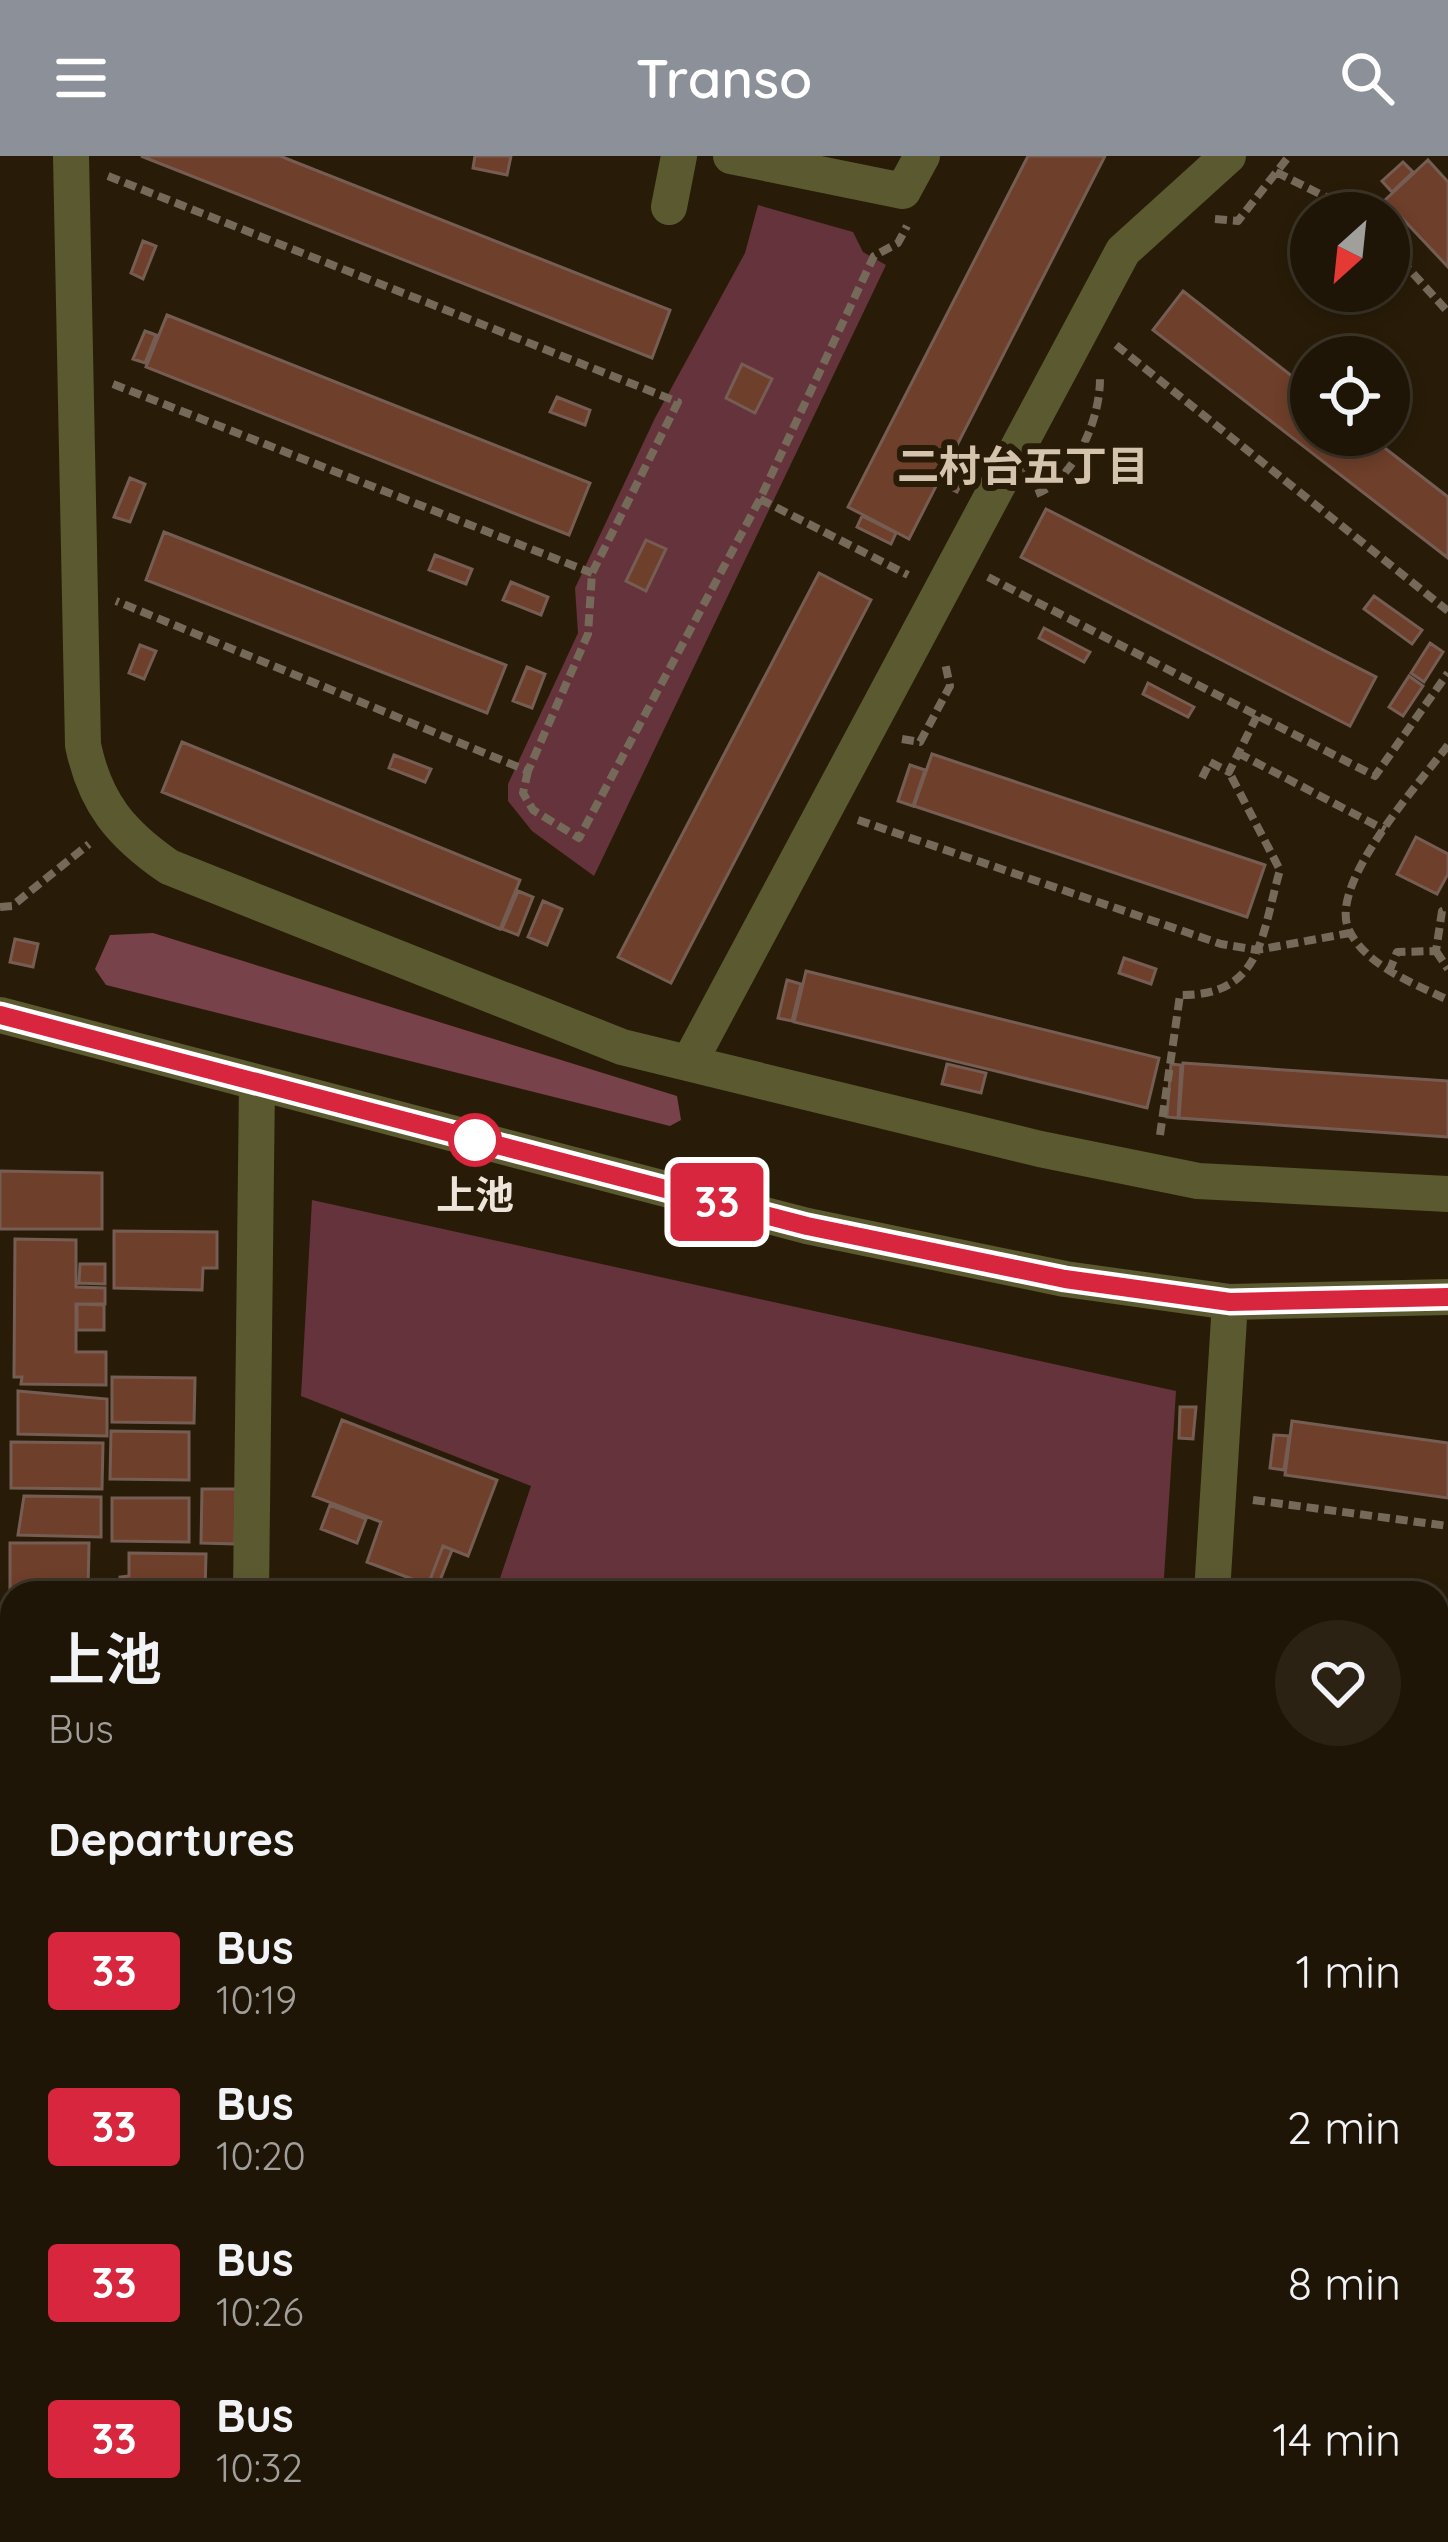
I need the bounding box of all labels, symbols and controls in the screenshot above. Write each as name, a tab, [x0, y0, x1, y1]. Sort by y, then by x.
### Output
text: Transo	[636, 44, 812, 112]
icon: menu	[48, 45, 114, 111]
icon: search	[1334, 45, 1400, 111]
north arrow	[1290, 192, 1410, 312]
map controls	[1290, 192, 1410, 456]
button: locate	[1290, 336, 1410, 456]
district label: 二村台五丁目	[897, 439, 1149, 492]
marker: 上池	[450, 1115, 500, 1165]
line badge: 33	[663, 1163, 771, 1241]
place label: 上池	[436, 1170, 514, 1219]
text: 33	[694, 1175, 740, 1228]
button: heart	[1275, 1620, 1401, 1746]
text: 上池	[48, 1623, 162, 1694]
text: Bus	[48, 1704, 114, 1753]
text: Departures	[48, 1811, 295, 1867]
text: Bus	[216, 1919, 294, 1975]
text: 1 min	[1295, 1943, 1401, 1999]
text: 33	[91, 1944, 137, 1997]
text: 10:19	[216, 1975, 297, 2024]
text: Bus	[216, 2075, 294, 2131]
text: 2 min	[1287, 2099, 1401, 2155]
text: 33	[91, 2100, 137, 2153]
text: 10:20	[216, 2131, 306, 2180]
text: Bus	[216, 2231, 294, 2287]
text: 8 min	[1288, 2255, 1401, 2311]
text: 33	[91, 2256, 137, 2309]
text: 10:26	[216, 2287, 304, 2336]
text: Bus	[216, 2387, 294, 2443]
text: 14 min	[1272, 2411, 1401, 2467]
text: 33	[91, 2412, 137, 2465]
text: 10:32	[216, 2443, 303, 2492]

